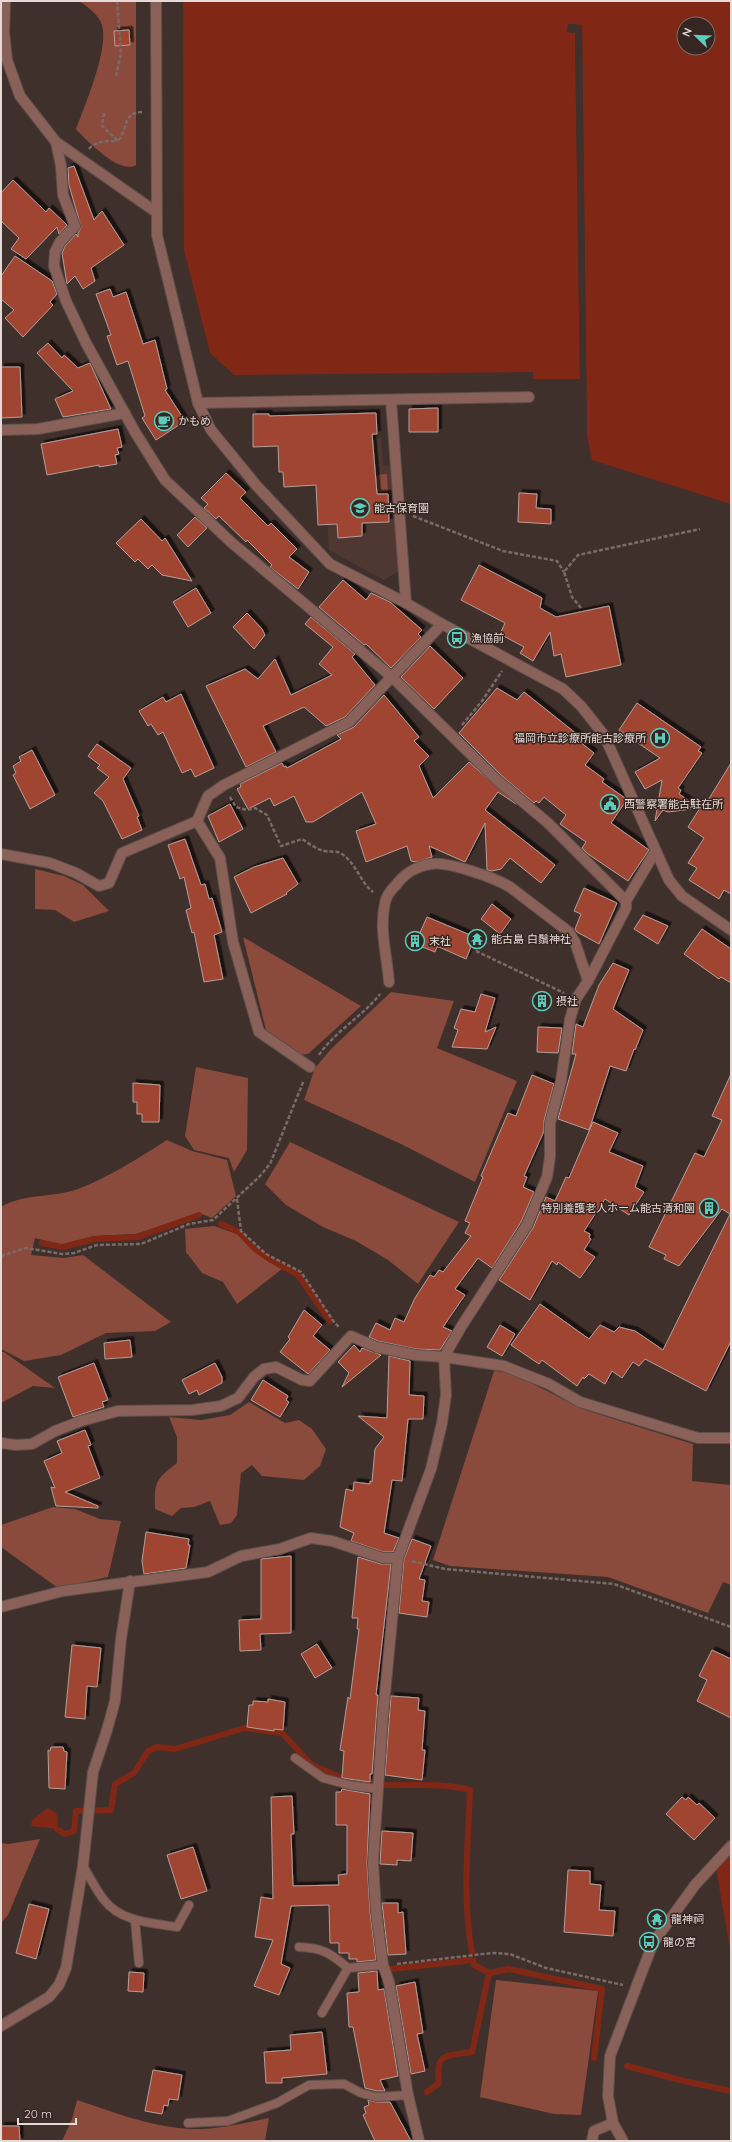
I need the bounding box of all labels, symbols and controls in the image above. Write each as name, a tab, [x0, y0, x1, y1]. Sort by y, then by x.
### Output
north arrow	[676, 16, 716, 56]
text: N	[679, 26, 695, 39]
cafe icon: かもめ	[153, 410, 175, 432]
place label: かもめ	[178, 414, 211, 428]
school or university icon: 能古保育園	[349, 497, 371, 519]
place label: 能古保育園	[374, 501, 429, 515]
bus stop icon: 漁協前	[446, 627, 468, 649]
place label: 漁協前	[471, 631, 504, 645]
hospital icon: 福岡市立診療所能古診療所	[649, 727, 671, 749]
place label: 福岡市立診療所能古診療所	[514, 731, 647, 745]
public building icon: 西警察署能古駐在所	[599, 793, 621, 815]
place label: 西警察署能古駐在所	[624, 797, 724, 811]
temple icon: 能古島 白鬚神社	[466, 928, 488, 950]
building icon: 末社	[404, 930, 426, 952]
place label: 能古島 白鬚神社	[491, 932, 571, 946]
place label: 末社	[429, 934, 451, 948]
building icon: 摂社	[531, 990, 553, 1012]
place label: 摂社	[556, 994, 578, 1008]
building icon: 特別養護老人ホーム能古清和園	[698, 1197, 720, 1219]
place label: 特別養護老人ホーム能古清和園	[541, 1201, 695, 1215]
temple icon: 龍神祠	[646, 1908, 668, 1930]
place label: 龍神祠	[671, 1912, 704, 1926]
bus stop icon: 龍の宮	[638, 1931, 660, 1953]
place label: 龍の宮	[663, 1935, 696, 1949]
scale bar	[18, 2100, 76, 2126]
text: 20 m	[24, 2106, 52, 2121]

